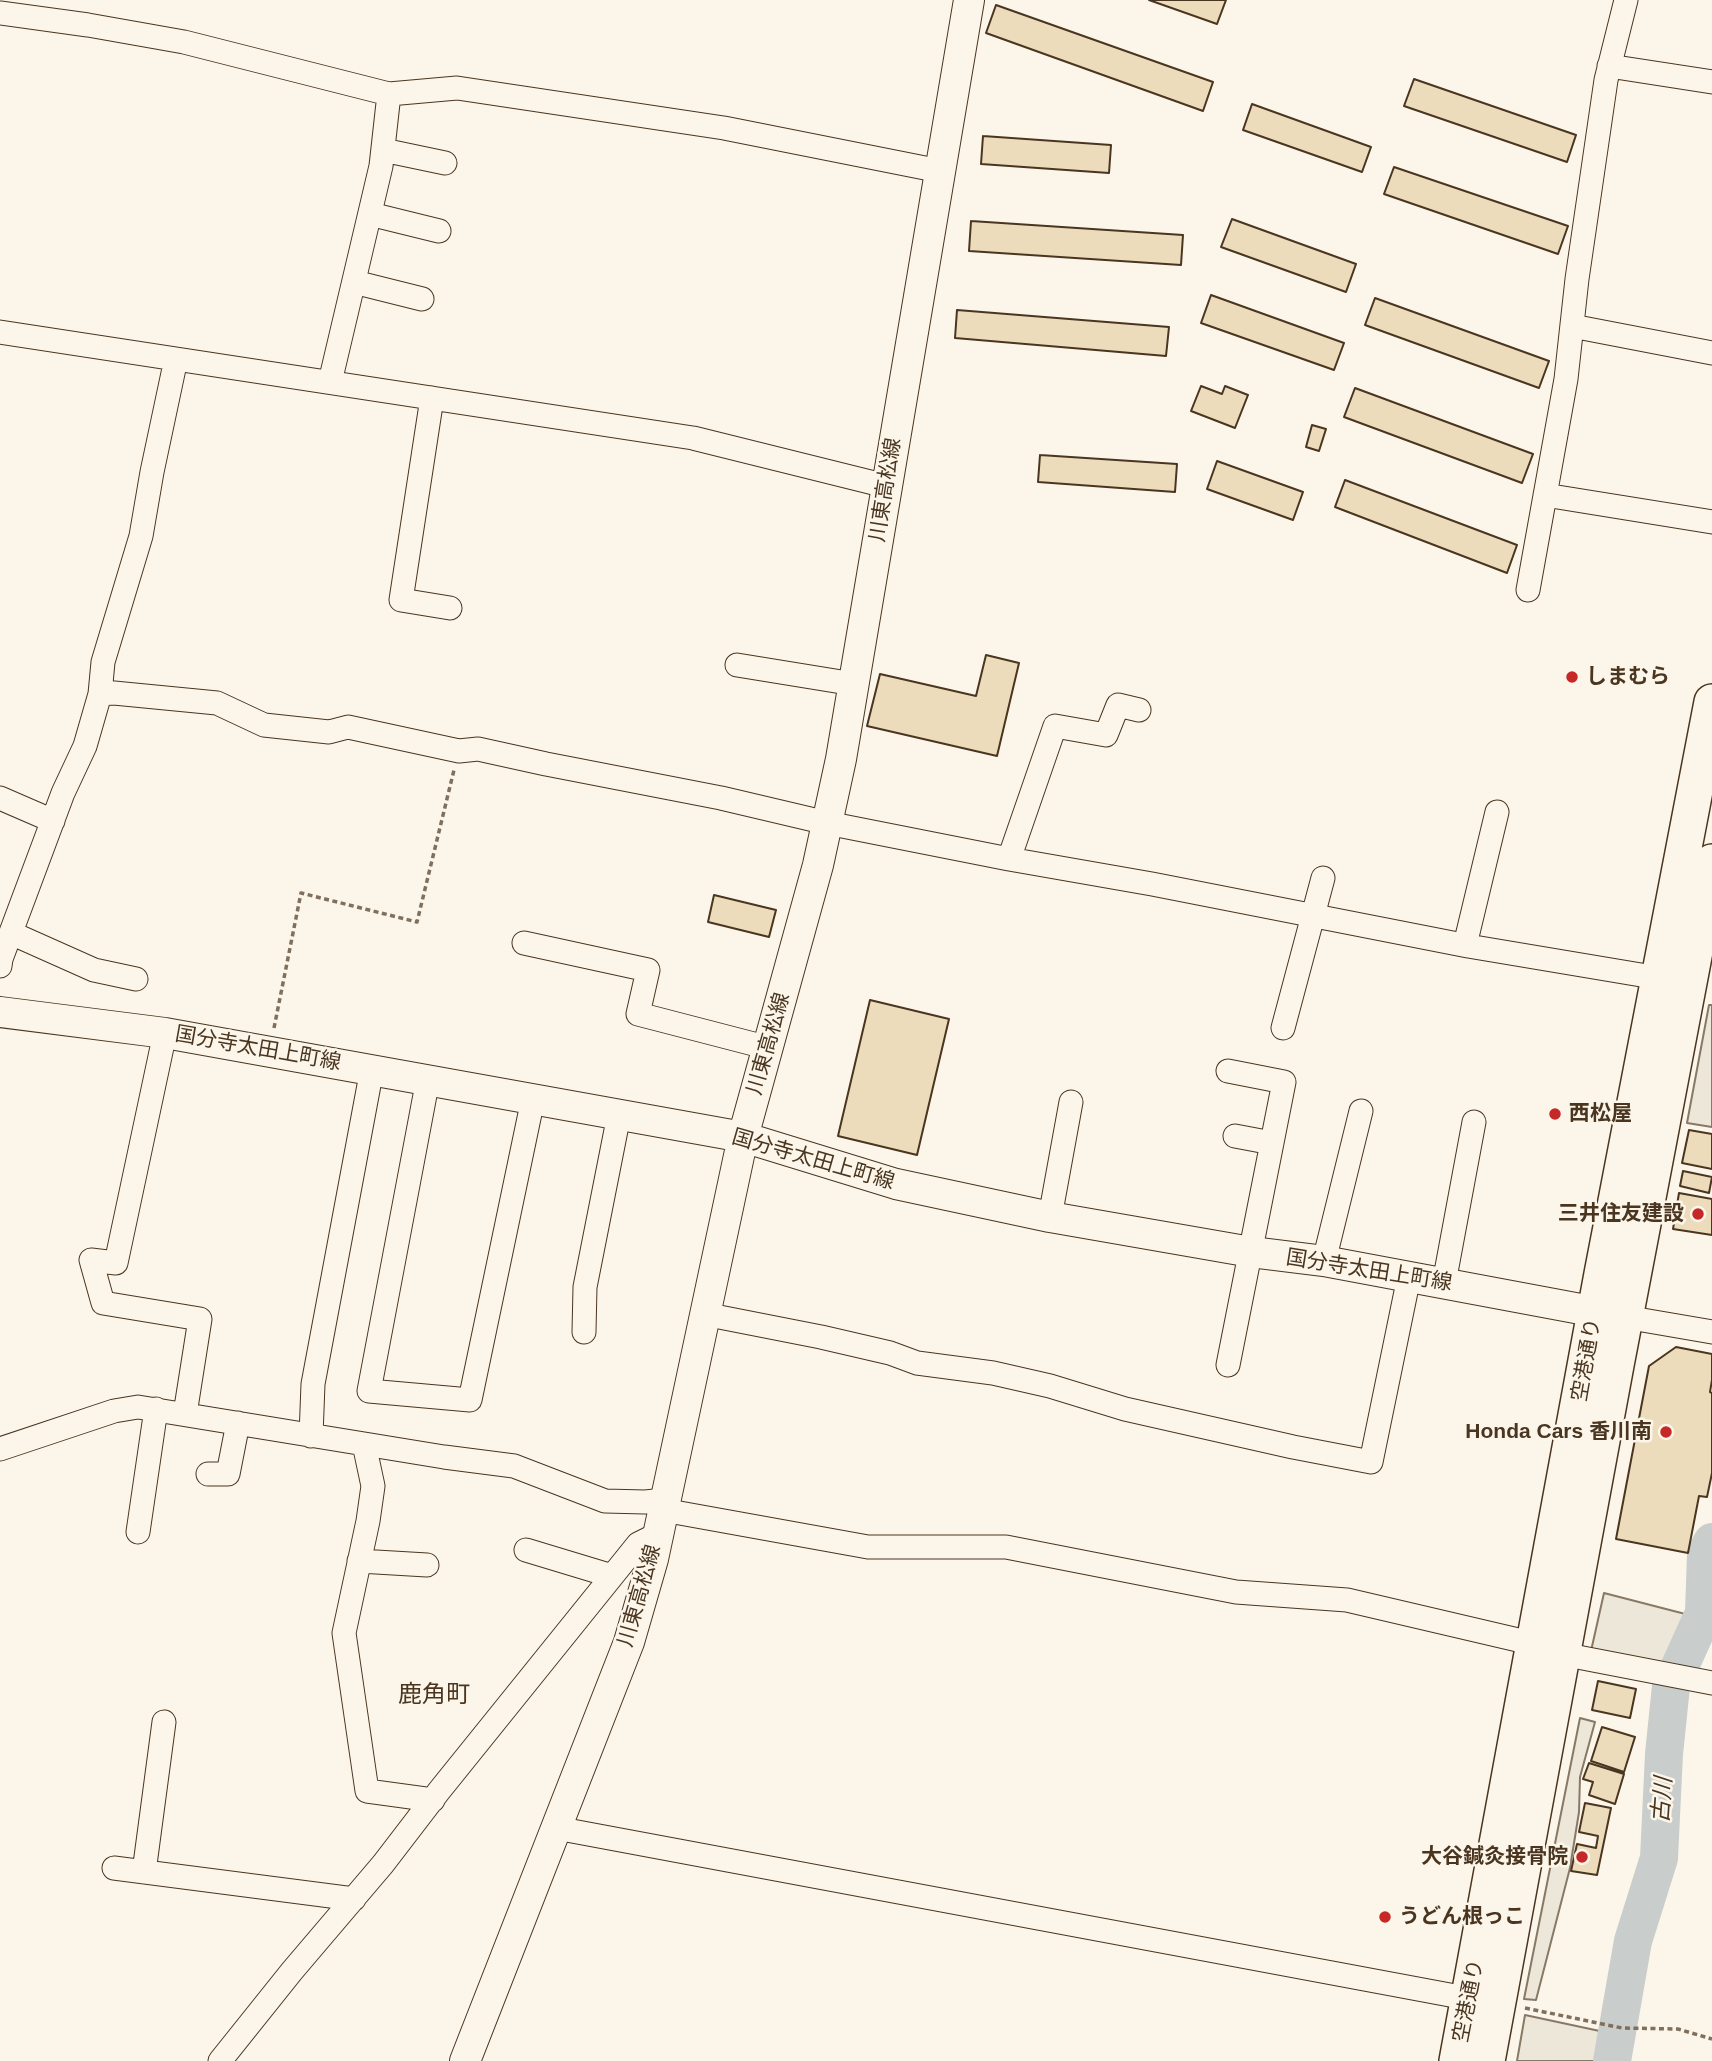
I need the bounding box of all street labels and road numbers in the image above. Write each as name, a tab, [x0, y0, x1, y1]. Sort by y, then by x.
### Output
street label: 川東高松線	[865, 436, 907, 544]
street label: 川東高松線	[742, 990, 796, 1098]
street label: 国分寺太田上町線	[173, 1022, 343, 1076]
street label: 国分寺太田上町線	[729, 1125, 897, 1195]
street label: 国分寺太田上町線	[1284, 1245, 1454, 1297]
street label: 空港通り	[1567, 1316, 1607, 1404]
street label: 川東高松線	[613, 1542, 667, 1650]
street label: 空港通り	[1449, 1957, 1489, 2045]

